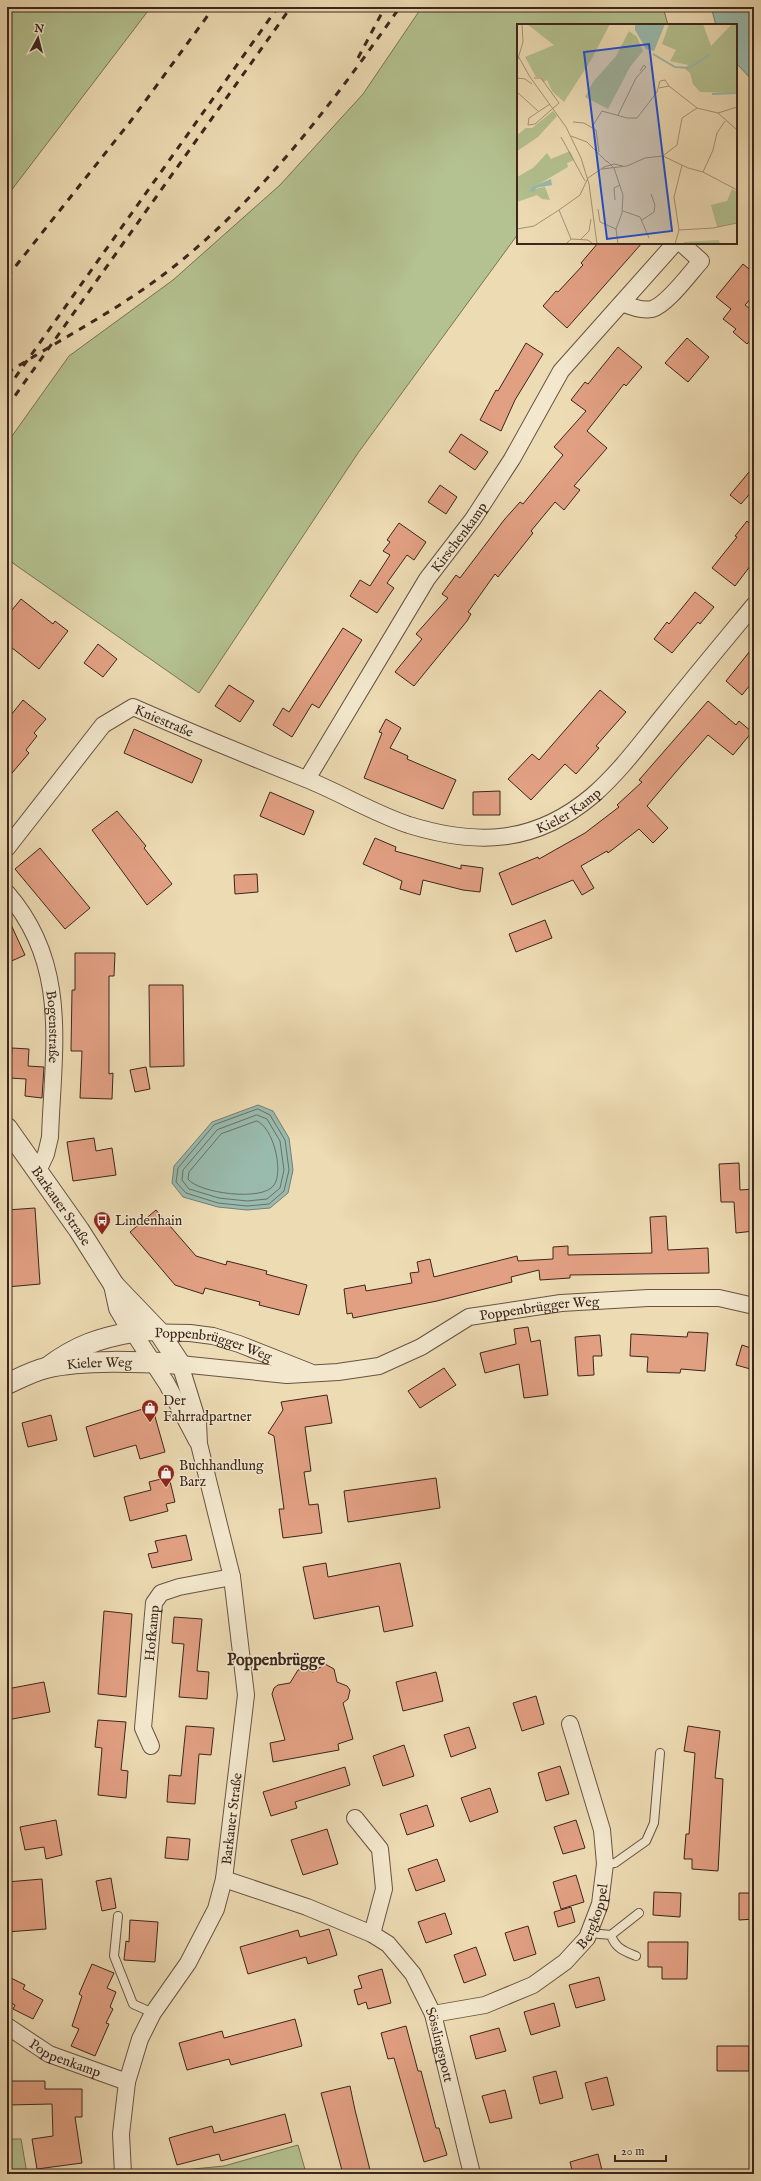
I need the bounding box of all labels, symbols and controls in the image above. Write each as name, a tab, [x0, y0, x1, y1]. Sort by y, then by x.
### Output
north arrow	[18, 18, 58, 58]
text: N	[33, 21, 45, 37]
inset map	[517, 24, 737, 244]
street label: Kirschenkamp	[427, 499, 492, 576]
street label: Kniestraße	[132, 701, 196, 742]
street label: Kieler Kamp	[534, 784, 606, 838]
street label: Bogenstraße	[41, 989, 62, 1064]
street label: Barkauer Straße	[27, 1163, 95, 1250]
bus stop icon: Lindenhain	[92, 1210, 112, 1235]
place label: Lindenhain	[115, 1212, 183, 1230]
street label: Poppenbrügger Weg	[478, 1293, 600, 1325]
street label: Poppenbrügger Weg	[154, 1324, 275, 1366]
street label: Kieler Weg	[66, 1354, 133, 1374]
place label: Der Fahrradpartner	[163, 1392, 252, 1426]
shop icon: Der Fahrradpartner	[140, 1398, 160, 1423]
place label: Buchhandlung Barz	[179, 1457, 264, 1491]
shop icon: Buchhandlung Barz	[156, 1463, 176, 1488]
street label: Hofkamp	[141, 1604, 164, 1662]
district label: Poppenbrügge	[227, 1651, 326, 1671]
street label: Barkauer Straße	[218, 1771, 247, 1866]
street label: Bergkoppel	[573, 1883, 612, 1954]
street label: Sösslingspott	[421, 2004, 457, 2084]
street label: Poppenkamp	[25, 2035, 104, 2082]
scale bar	[615, 2137, 666, 2163]
text: 20 m	[621, 2144, 644, 2159]

